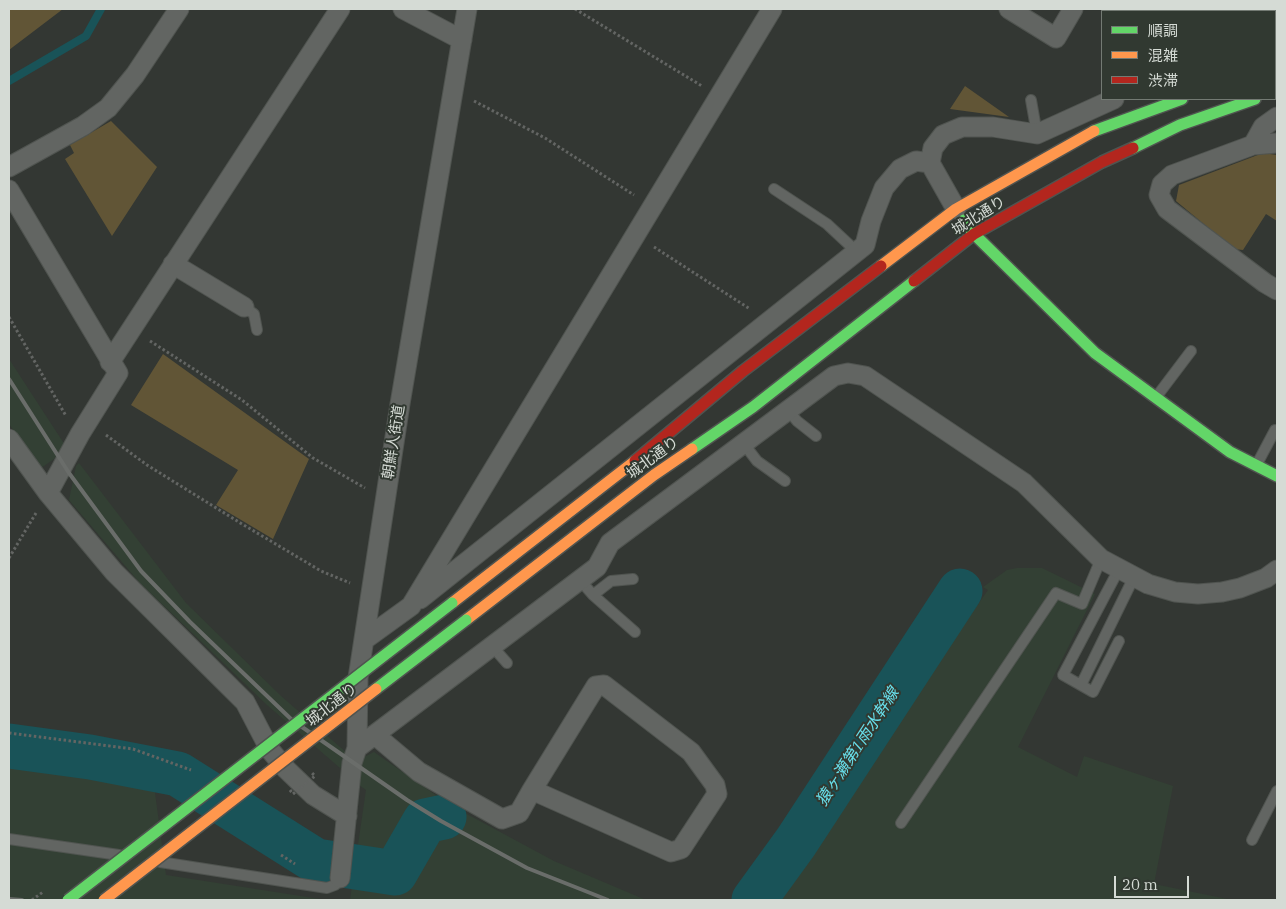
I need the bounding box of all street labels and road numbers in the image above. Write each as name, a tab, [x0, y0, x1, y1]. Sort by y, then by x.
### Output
street label: 城北通り	[949, 192, 1009, 240]
street label: 朝鮮人街道	[379, 404, 409, 480]
street label: 城北通り	[623, 433, 683, 483]
street label: 城北通り	[303, 679, 361, 731]

